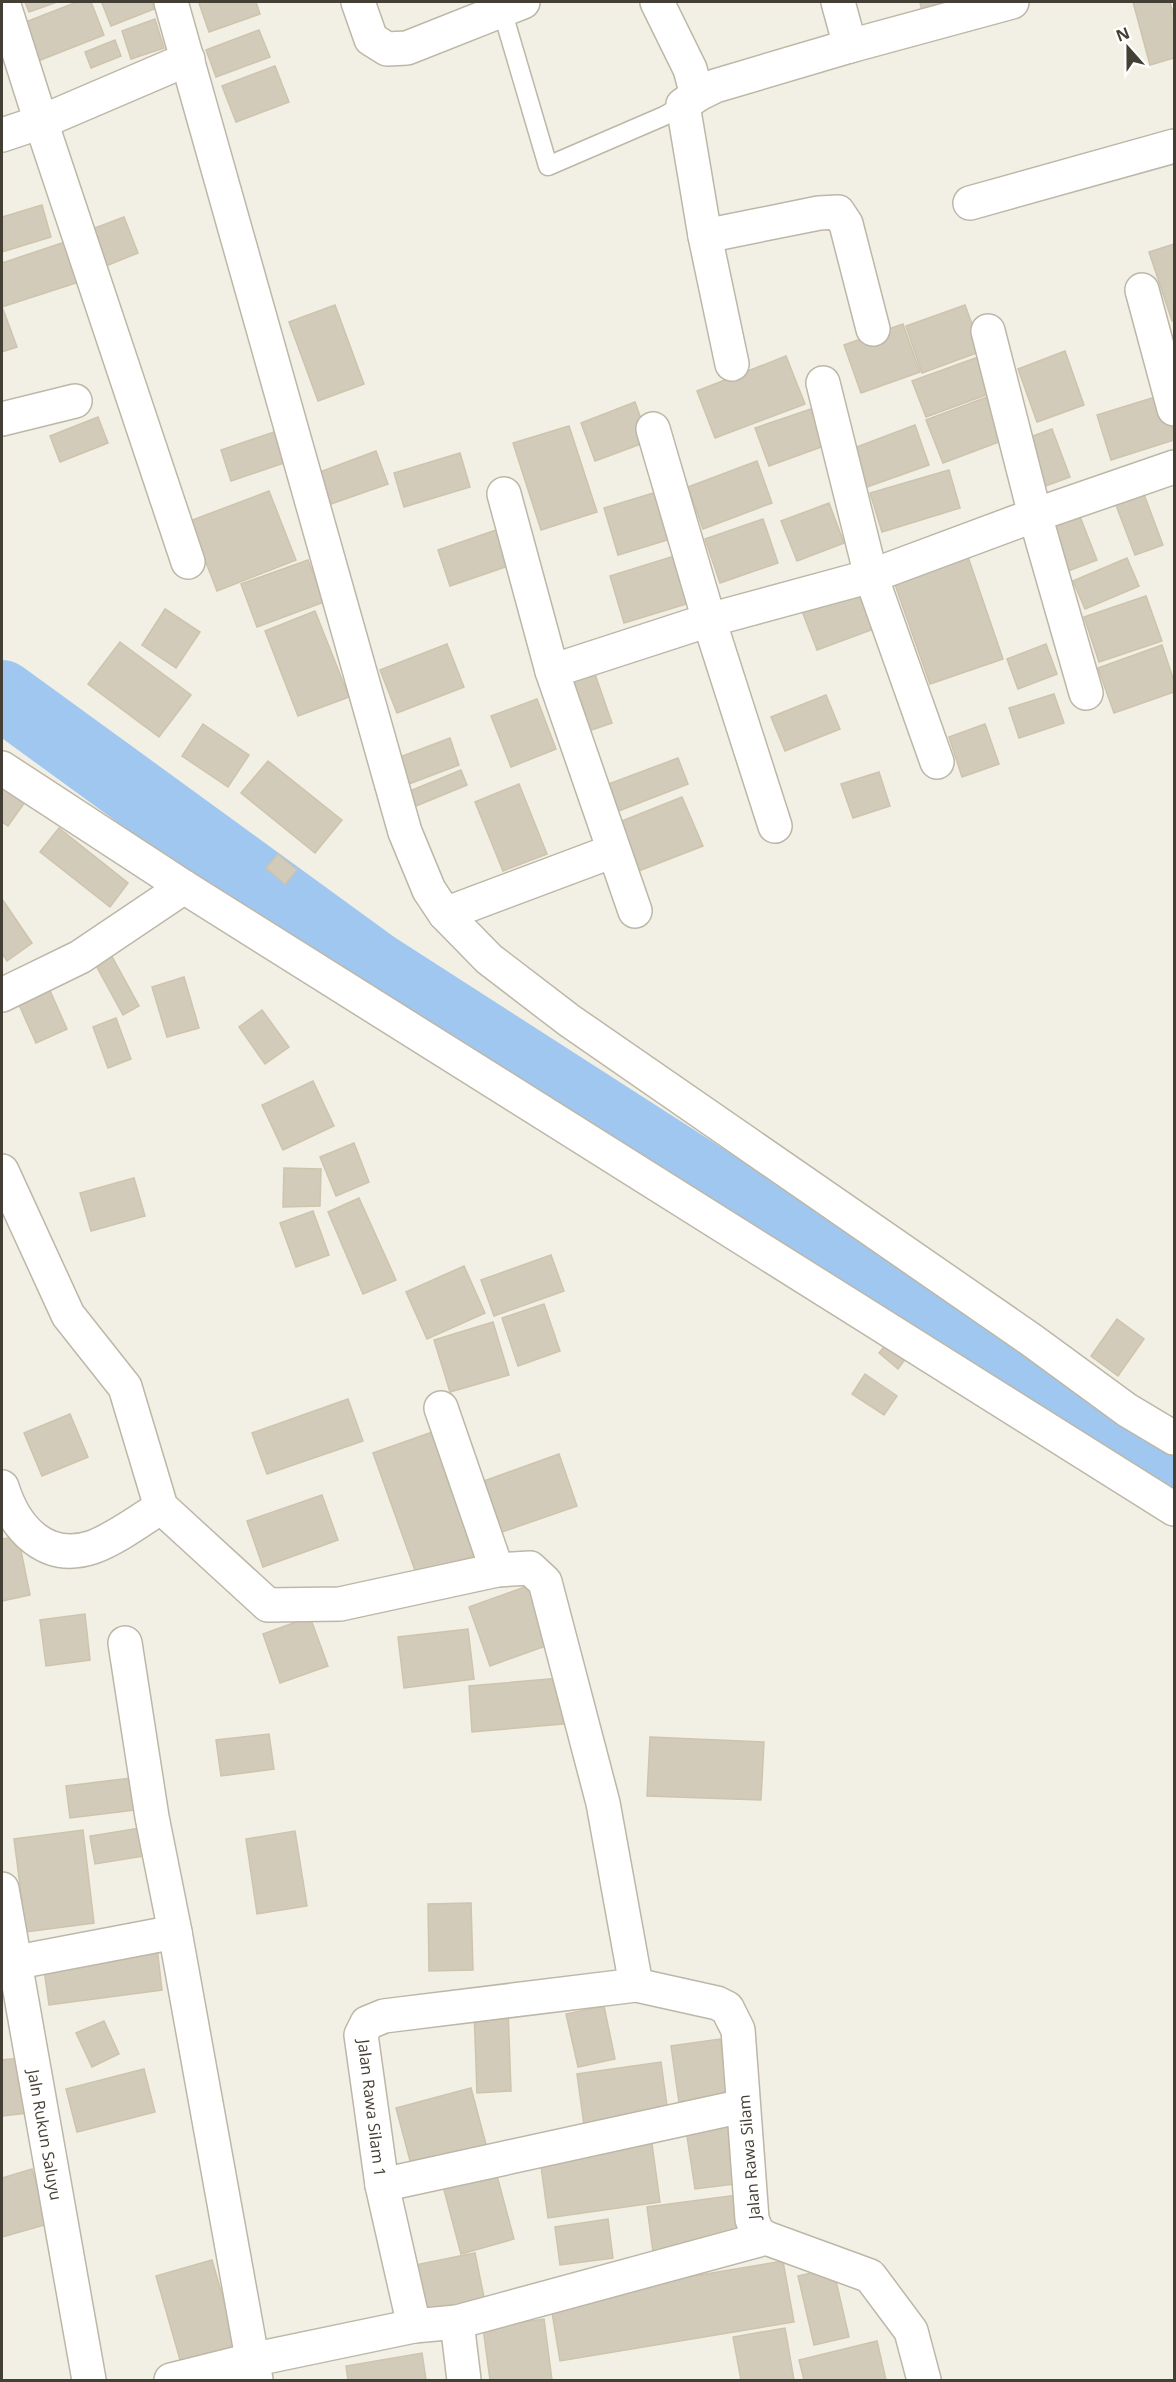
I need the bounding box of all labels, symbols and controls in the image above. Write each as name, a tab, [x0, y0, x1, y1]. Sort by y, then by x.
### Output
north arrow	[1098, 18, 1158, 78]
text: N	[1113, 21, 1133, 47]
street label: Jalan Rawa Silam 1	[352, 2036, 391, 2178]
street label: Jaln Rukun Saluyu	[22, 2066, 67, 2202]
street label: Jalan Rawa Silam	[733, 2094, 766, 2222]

